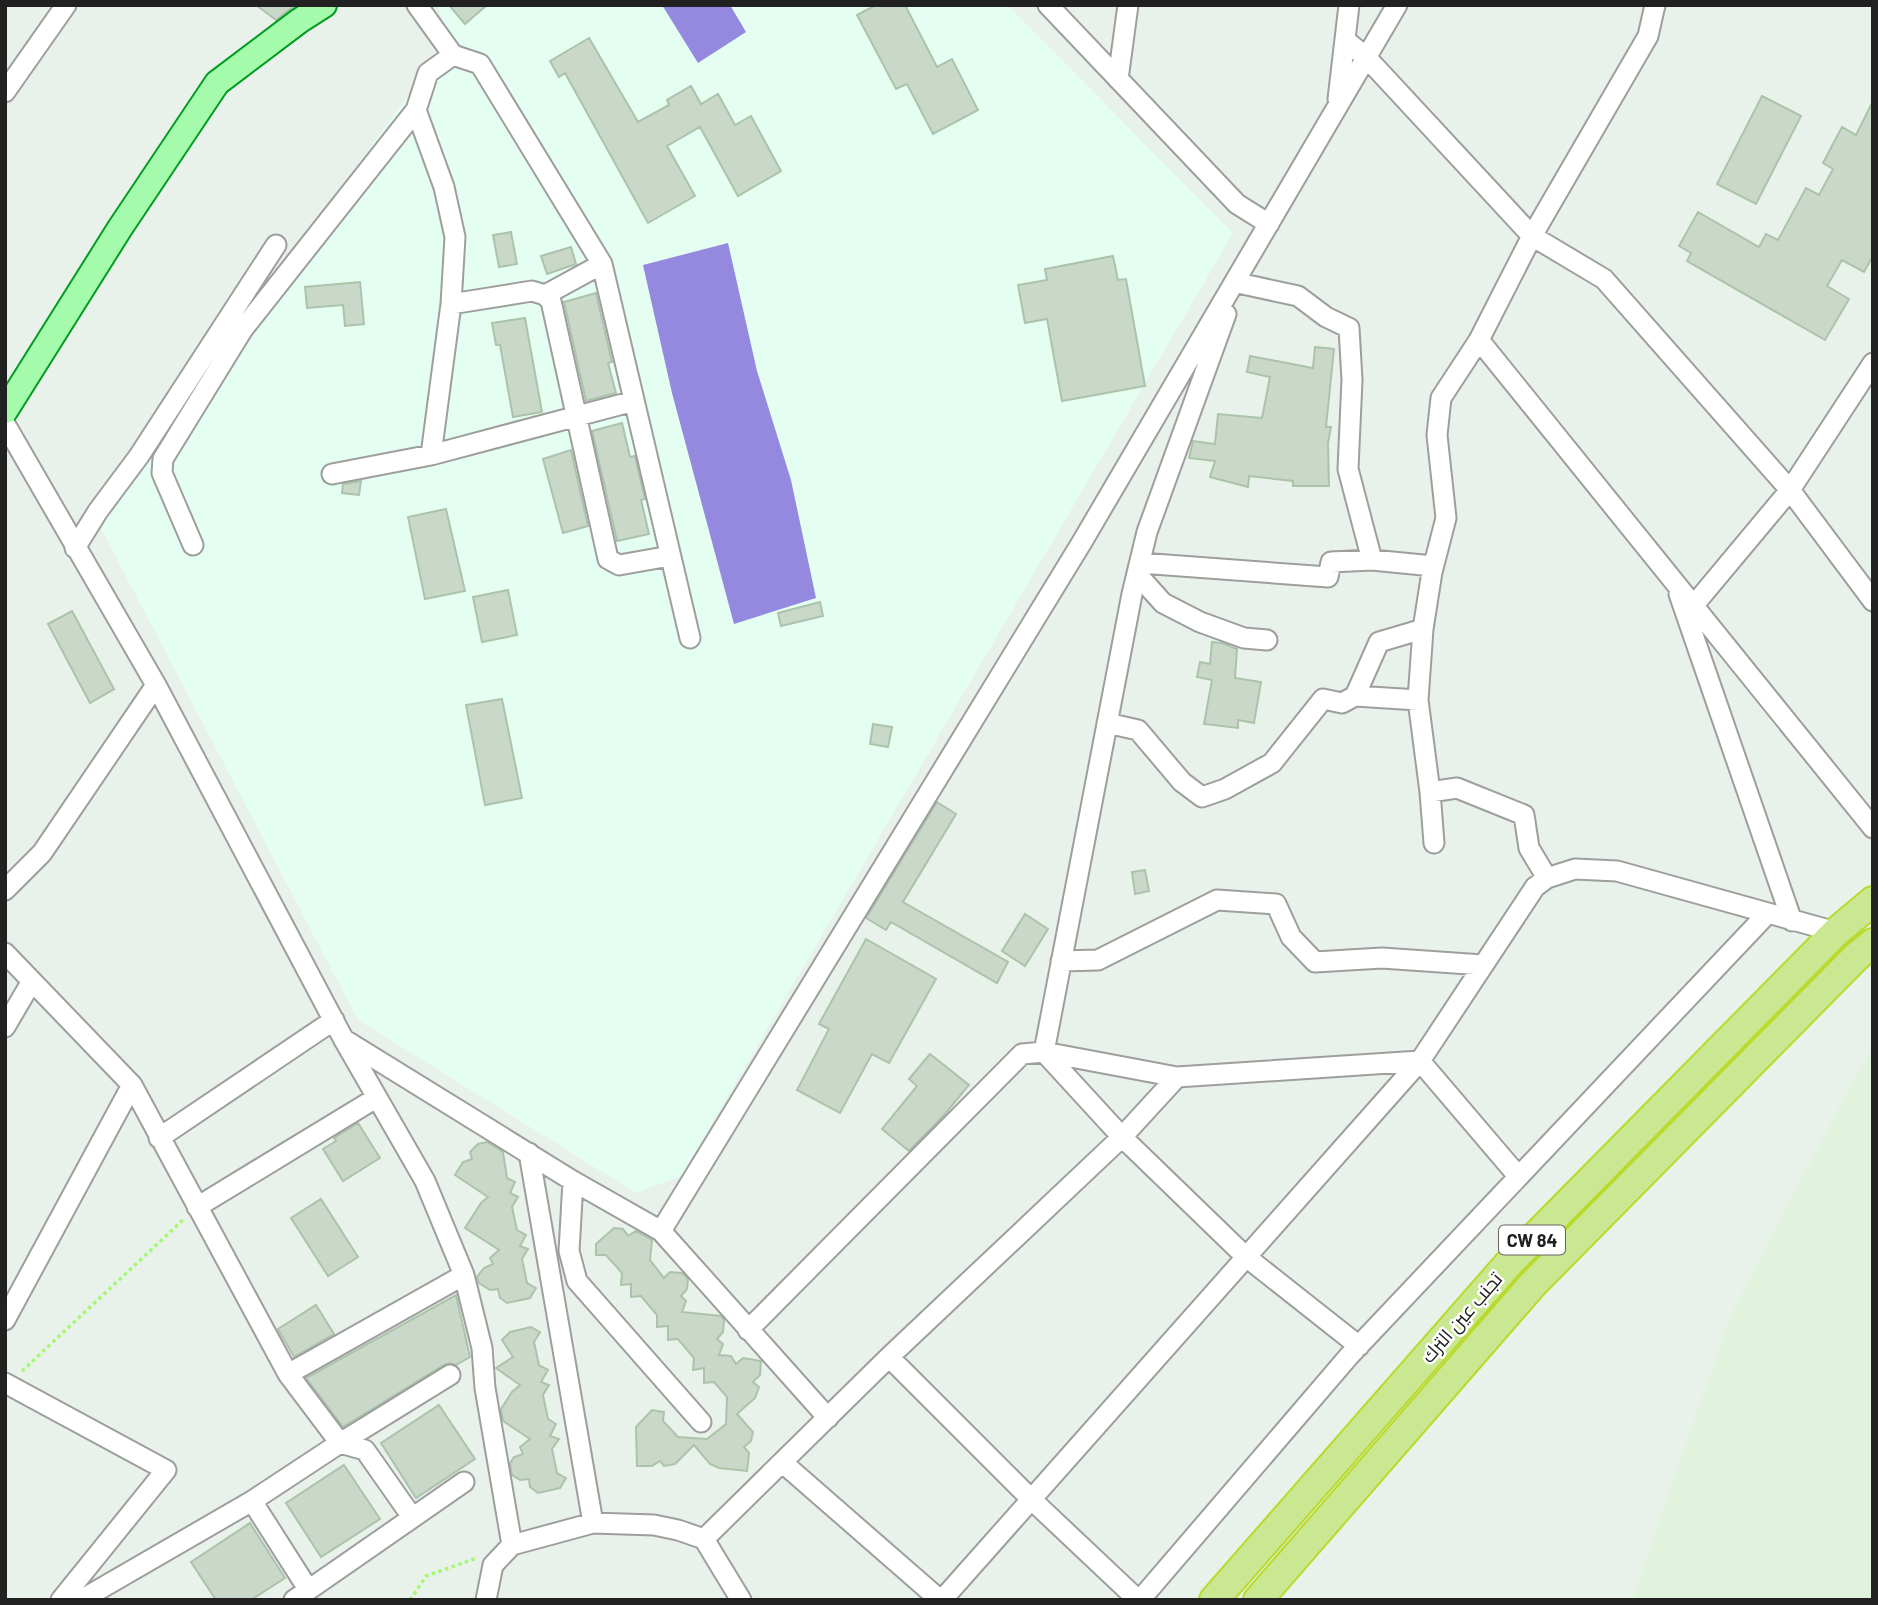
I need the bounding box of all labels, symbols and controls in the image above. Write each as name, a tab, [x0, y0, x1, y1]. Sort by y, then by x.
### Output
road number: CW 84	[1499, 1226, 1565, 1254]
street label: تجنب عين الترك	[1416, 1267, 1507, 1367]

